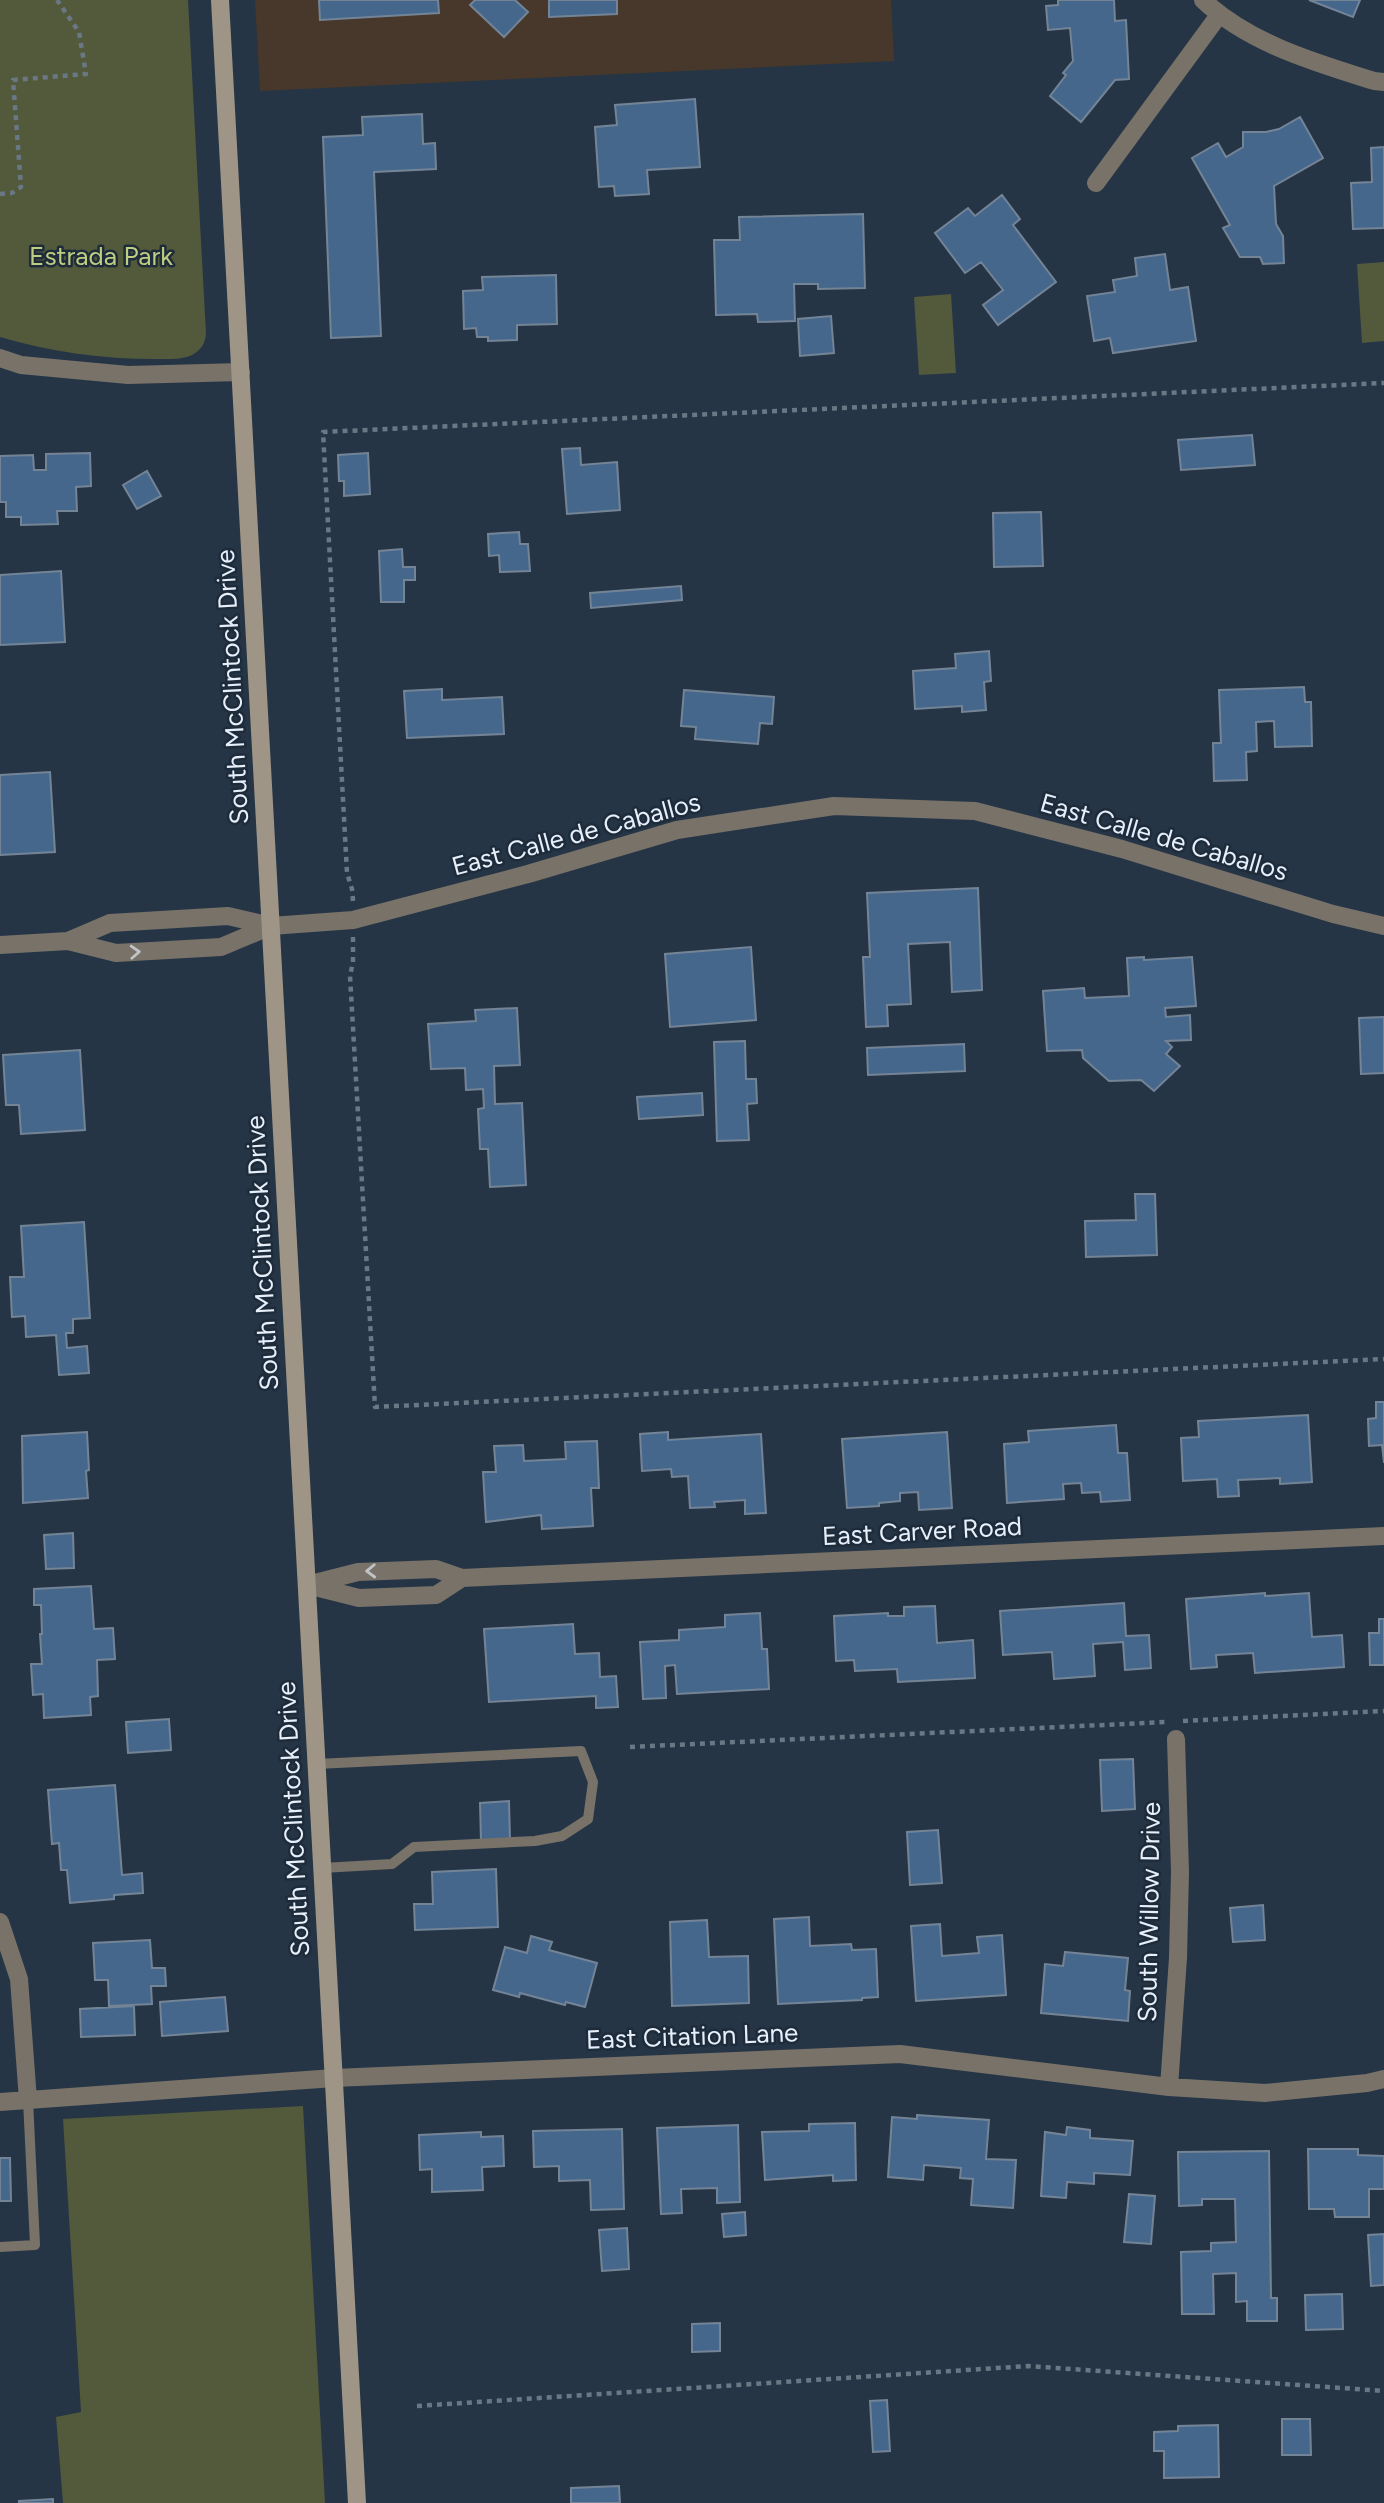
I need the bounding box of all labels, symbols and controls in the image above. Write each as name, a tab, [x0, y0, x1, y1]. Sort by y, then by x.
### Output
park label: Estrada Park	[29, 240, 173, 272]
street label: South McClintock Drive	[209, 549, 255, 825]
street label: East Calle de Caballos	[448, 785, 704, 883]
street label: East Calle de Caballos	[1037, 786, 1291, 888]
one-way arrow	[130, 945, 141, 960]
street label: South McClintock Drive	[239, 1115, 285, 1391]
street label: East Carver Road	[821, 1510, 1023, 1552]
one-way arrow	[365, 1564, 376, 1579]
street label: South McClintock Drive	[270, 1681, 316, 1957]
street label: South Willow Drive	[1131, 1802, 1167, 2022]
street label: East Citation Lane	[585, 2016, 799, 2056]

